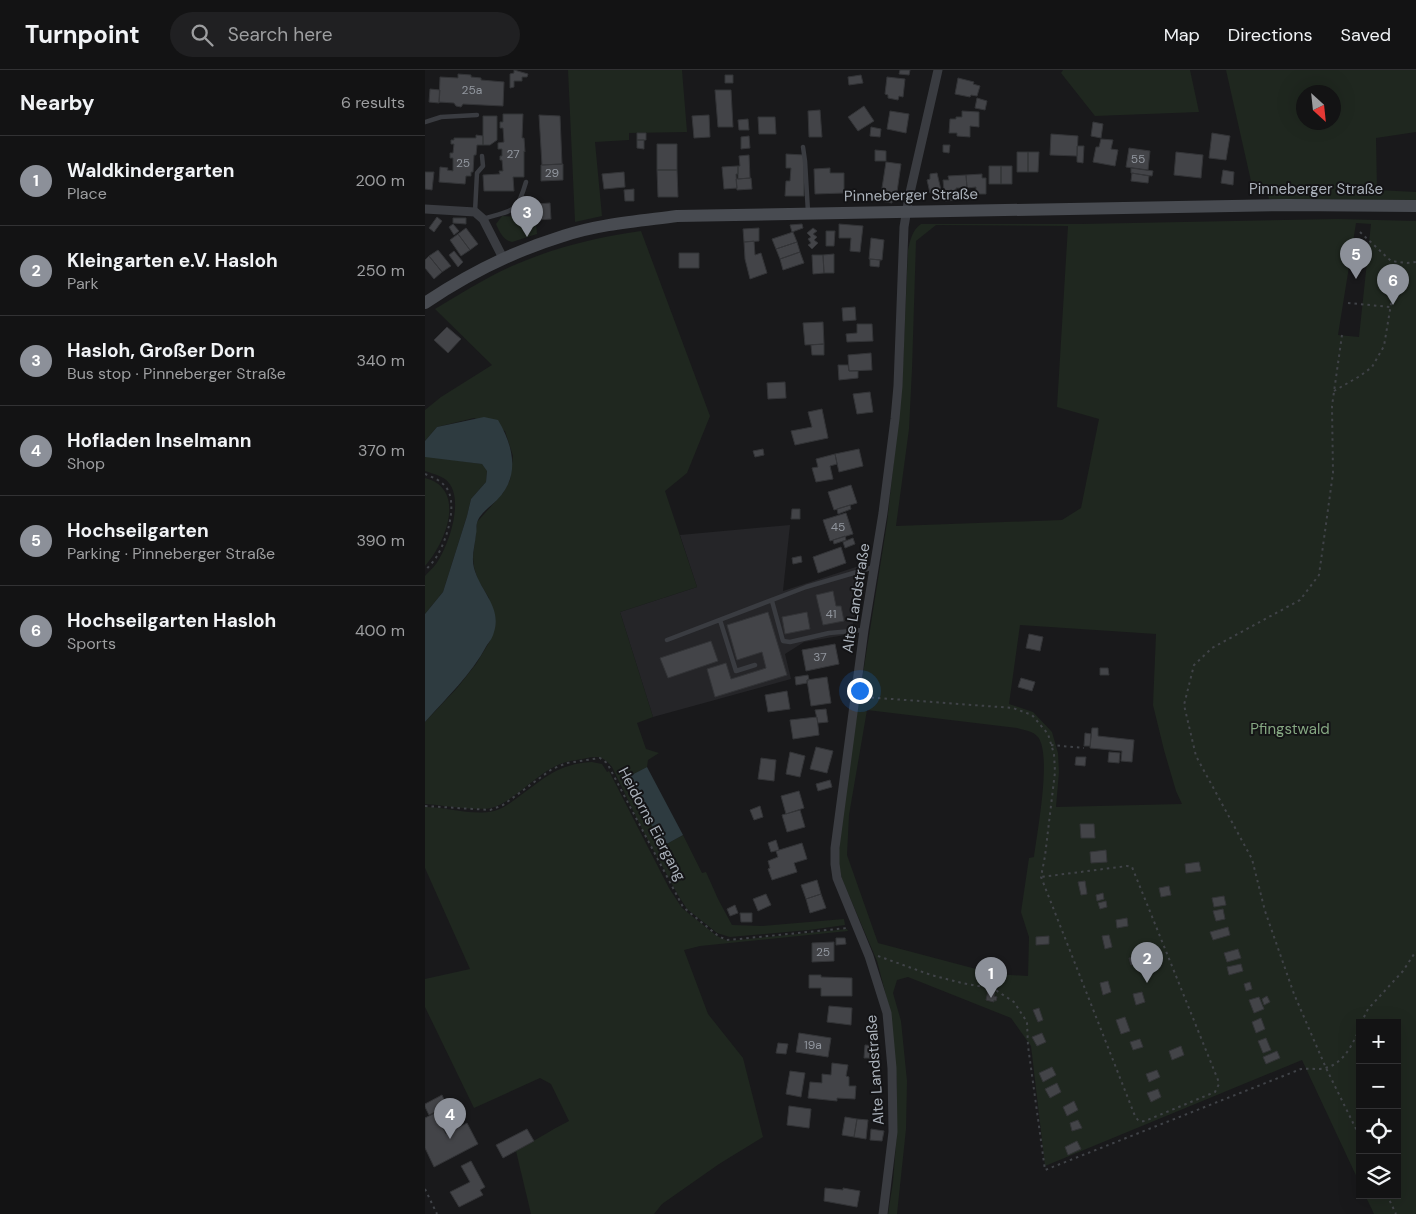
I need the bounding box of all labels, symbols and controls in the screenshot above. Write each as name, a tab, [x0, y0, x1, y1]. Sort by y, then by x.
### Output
search box	[170, 12, 520, 57]
text: Turnpoint	[25, 19, 140, 50]
icon: search	[188, 21, 216, 49]
text: Search here	[228, 22, 333, 47]
text: Map	[1164, 23, 1200, 47]
text: Directions	[1228, 23, 1313, 47]
text: Saved	[1341, 23, 1391, 47]
house number: 25a	[462, 82, 482, 98]
north arrow	[1296, 85, 1341, 130]
text: Nearby	[20, 89, 94, 117]
text: 6 results	[341, 92, 405, 113]
house number: 27	[506, 146, 520, 162]
house number: 55	[1131, 151, 1145, 167]
house number: 25	[456, 155, 470, 171]
text: Waldkindergarten	[67, 158, 235, 183]
house number: 29	[545, 165, 559, 181]
text: 1	[33, 170, 39, 191]
text: 200 m	[356, 170, 405, 191]
street label: Pinneberger Straße	[1249, 179, 1383, 199]
text: Place	[67, 183, 107, 204]
street label: Pinneberger Straße	[844, 184, 978, 206]
pin: 3	[511, 196, 543, 237]
pin: 5	[1340, 238, 1372, 279]
text: Kleingarten e.V. Hasloh	[67, 248, 278, 273]
text: 2	[31, 260, 41, 281]
text: 250 m	[357, 260, 405, 281]
pin: 6	[1377, 264, 1409, 305]
text: Park	[67, 273, 99, 294]
text: Hasloh, Großer Dorn	[67, 338, 255, 363]
text: 3	[31, 350, 41, 371]
text: 340 m	[356, 350, 405, 371]
text: Bus stop · Pinneberger Straße	[67, 363, 286, 384]
text: Hofladen Inselmann	[67, 428, 251, 453]
text: 4	[31, 440, 41, 461]
text: 370 m	[358, 440, 405, 461]
text: Shop	[67, 453, 105, 474]
text: Hochseilgarten	[67, 518, 209, 543]
house number: 45	[831, 519, 845, 535]
text: 5	[31, 530, 41, 551]
text: 390 m	[357, 530, 405, 551]
street label: Alte Landstraße	[837, 542, 875, 654]
text: Parking · Pinneberger Straße	[67, 543, 275, 564]
house number: 41	[825, 606, 837, 622]
text: Hochseilgarten Hasloh	[67, 608, 276, 633]
text: 6	[31, 620, 41, 641]
text: 400 m	[355, 620, 405, 641]
text: Sports	[67, 633, 116, 654]
house number: 37	[813, 649, 827, 665]
your location	[847, 678, 873, 704]
park label: Pfingstwald	[1250, 719, 1330, 739]
street label: Heidorns Eiergang	[614, 764, 690, 884]
pin: 2	[1131, 942, 1163, 983]
house number: 25	[816, 944, 830, 960]
pin: 1	[975, 957, 1007, 998]
street label: Alte Landstraße	[861, 1014, 889, 1126]
map controls	[1356, 1019, 1401, 1199]
button: +	[1356, 1019, 1401, 1064]
house number: 19a	[804, 1037, 822, 1053]
button: −	[1356, 1064, 1401, 1109]
pin: 4	[434, 1098, 466, 1139]
button: locate	[1356, 1109, 1401, 1154]
button: layers	[1356, 1154, 1401, 1199]

